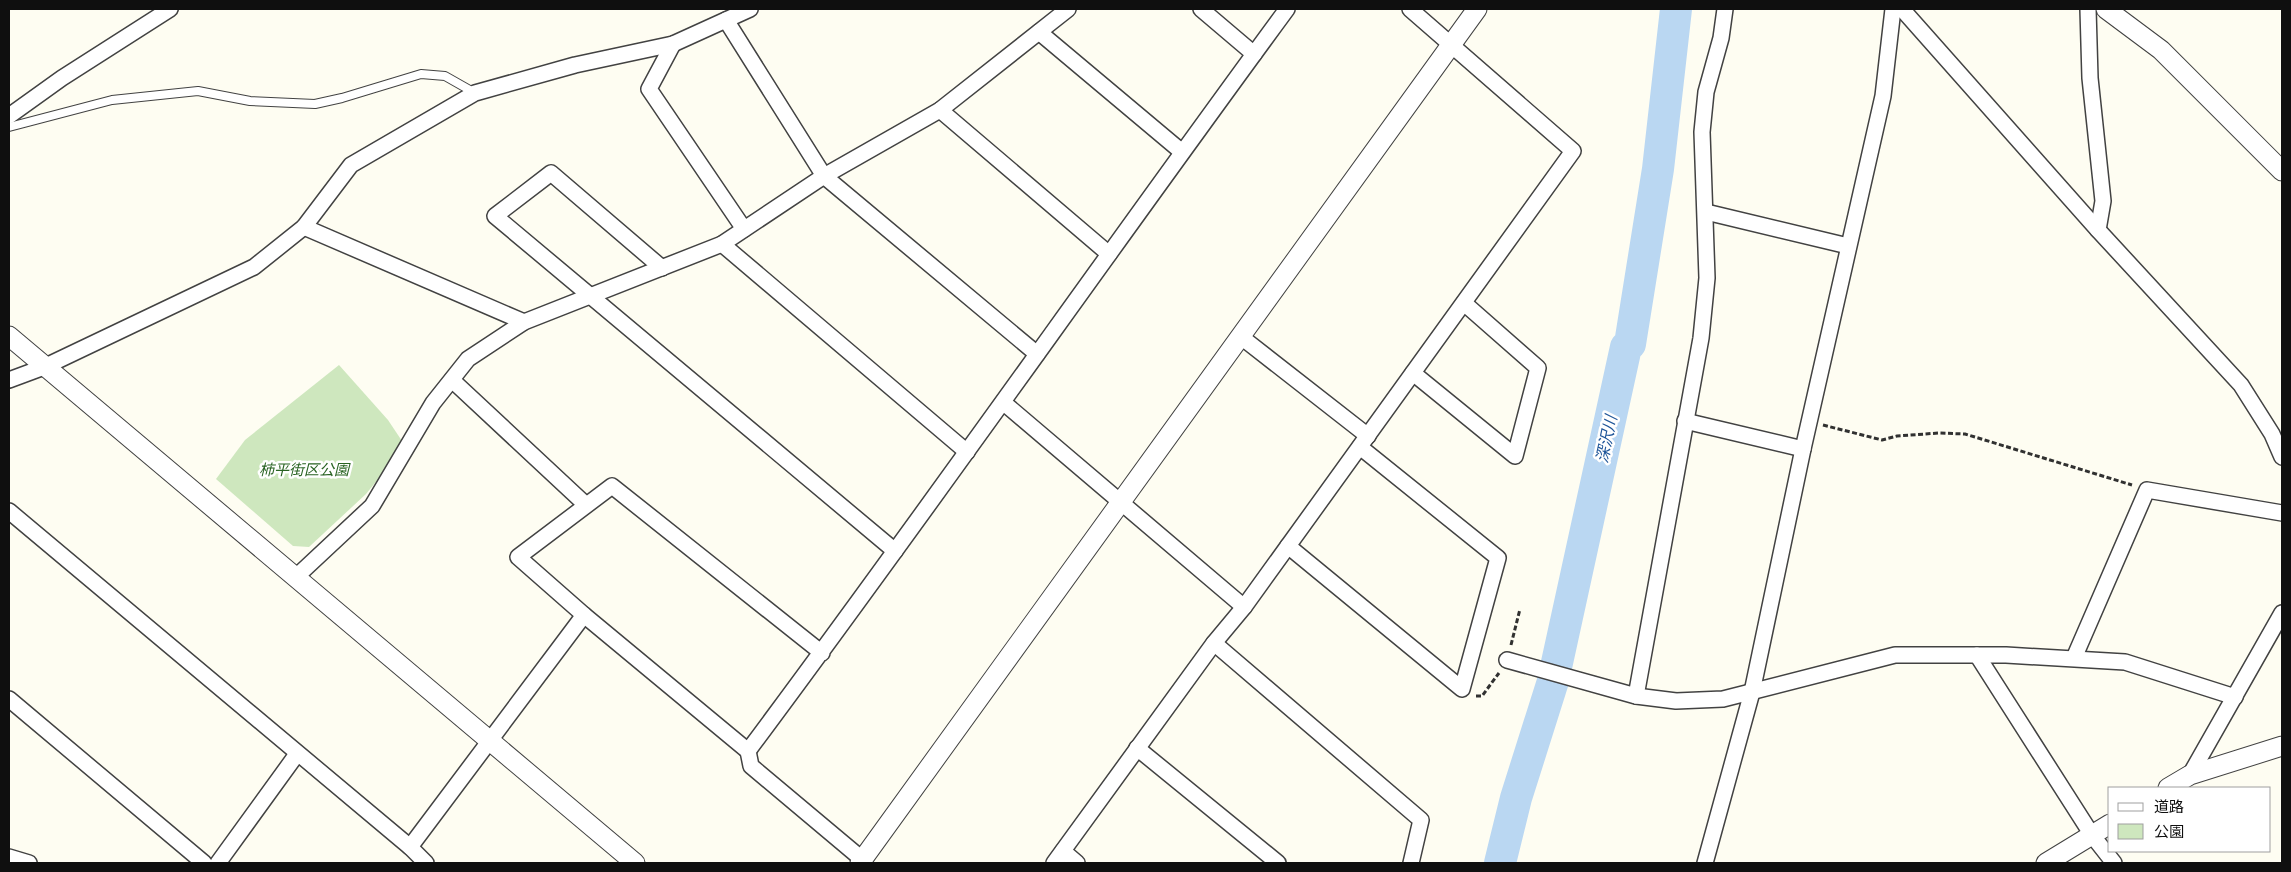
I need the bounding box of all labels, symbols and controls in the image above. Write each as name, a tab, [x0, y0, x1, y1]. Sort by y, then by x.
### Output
water label: 深沢川	[1593, 412, 1620, 464]
park label: 柿平街区公園	[259, 462, 351, 478]
legend	[2108, 787, 2271, 852]
text: 道路	[2154, 799, 2184, 815]
text: 公園	[2154, 824, 2184, 840]

